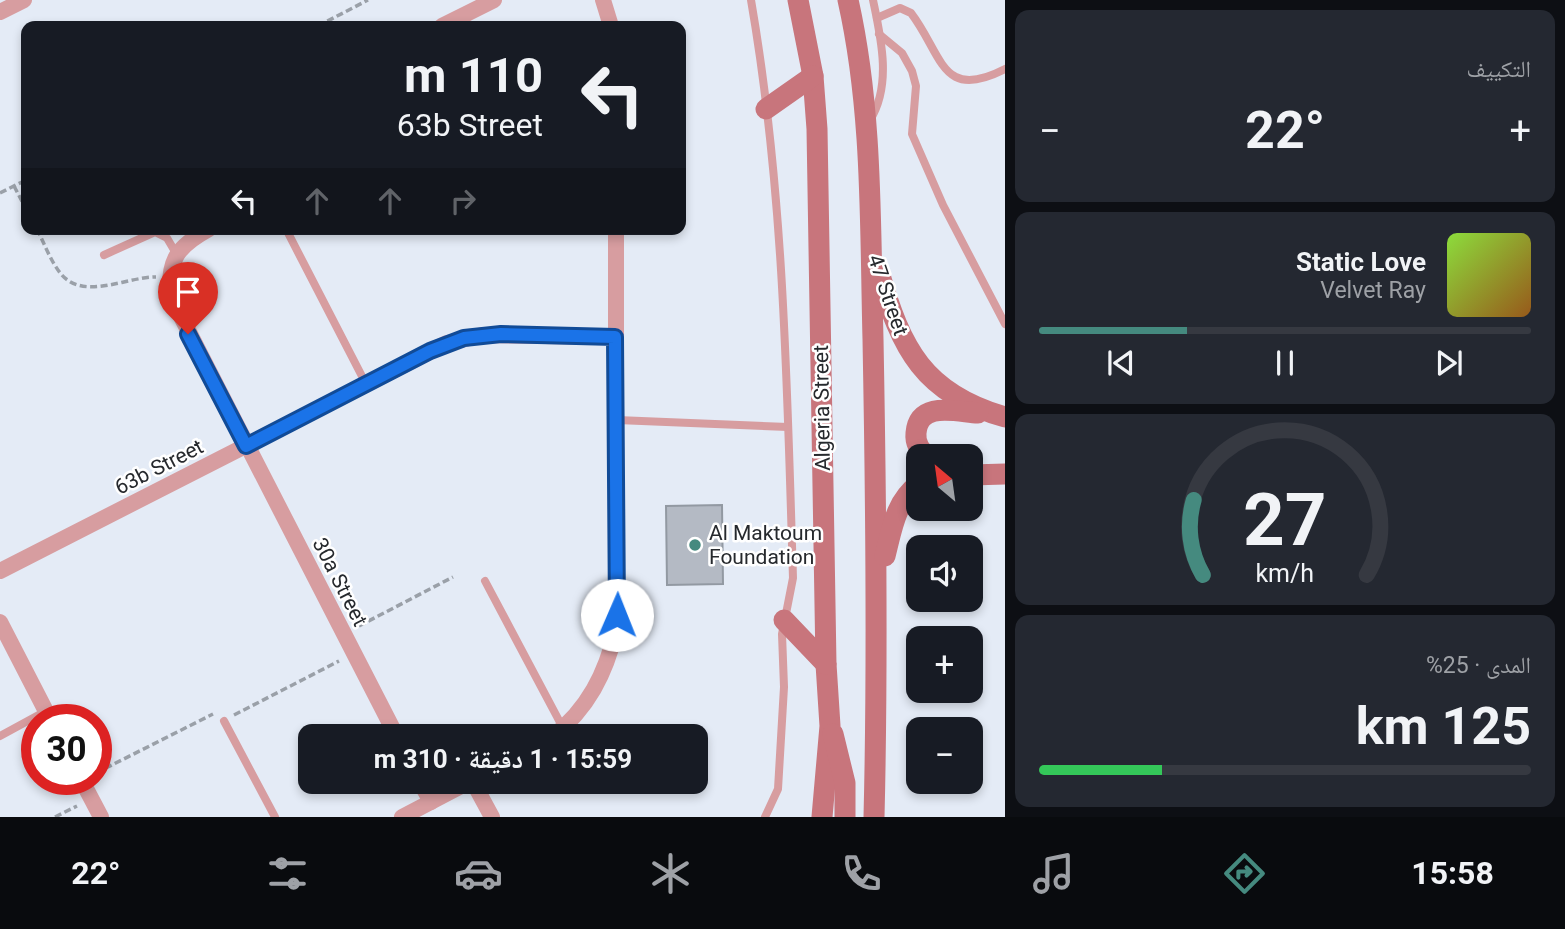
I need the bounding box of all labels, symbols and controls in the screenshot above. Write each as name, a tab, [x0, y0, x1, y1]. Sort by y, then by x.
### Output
text: 110 m	[404, 47, 543, 104]
icon: left	[567, 49, 658, 140]
text: التكييف	[1466, 56, 1531, 83]
text: 22°	[1245, 100, 1325, 161]
text: 63b Street	[397, 106, 543, 144]
text: −	[1039, 109, 1061, 153]
text: +	[1509, 109, 1531, 153]
icon: left	[225, 182, 263, 220]
icon: ahead	[298, 182, 336, 220]
icon: ahead	[371, 182, 409, 220]
icon: right	[444, 182, 482, 220]
text: Static Love	[1296, 247, 1426, 277]
street label: 47 Street	[863, 251, 913, 339]
pin	[158, 262, 218, 334]
icon: arrive	[169, 273, 207, 311]
text: Velvet Ray	[1320, 277, 1426, 304]
icon: previous	[1102, 344, 1140, 382]
icon: pause	[1266, 344, 1304, 382]
icon: next	[1430, 344, 1468, 382]
street label: Algeria Street	[809, 345, 835, 471]
street label: 63b Street	[111, 434, 207, 499]
north arrow	[906, 444, 984, 522]
map controls	[906, 444, 983, 794]
text: 27	[1243, 478, 1327, 564]
place label: Al Maktoum Foundation	[709, 521, 822, 569]
street label: 30a Street	[308, 534, 372, 630]
button: sound	[906, 535, 983, 612]
marker: Al Maktoum Foundation	[687, 537, 703, 553]
text: km/h	[1256, 559, 1314, 588]
position arrow	[580, 578, 654, 652]
button: +	[906, 626, 983, 703]
text: المدى · 25%	[1426, 652, 1531, 679]
text: 125 km	[1356, 696, 1531, 757]
speed limit sign: 30	[21, 704, 112, 795]
button: −	[906, 717, 983, 794]
text: 15:59 · 1 دقيقة · 310 m	[374, 744, 632, 774]
icon: filters	[263, 849, 312, 898]
icon: car	[454, 849, 503, 898]
icon: climate	[646, 849, 695, 898]
icon: phone	[837, 849, 886, 898]
icon: music	[1029, 849, 1078, 898]
icon: directions	[1220, 849, 1269, 898]
text: 22°	[71, 854, 121, 892]
text: 15:58	[1411, 854, 1494, 892]

